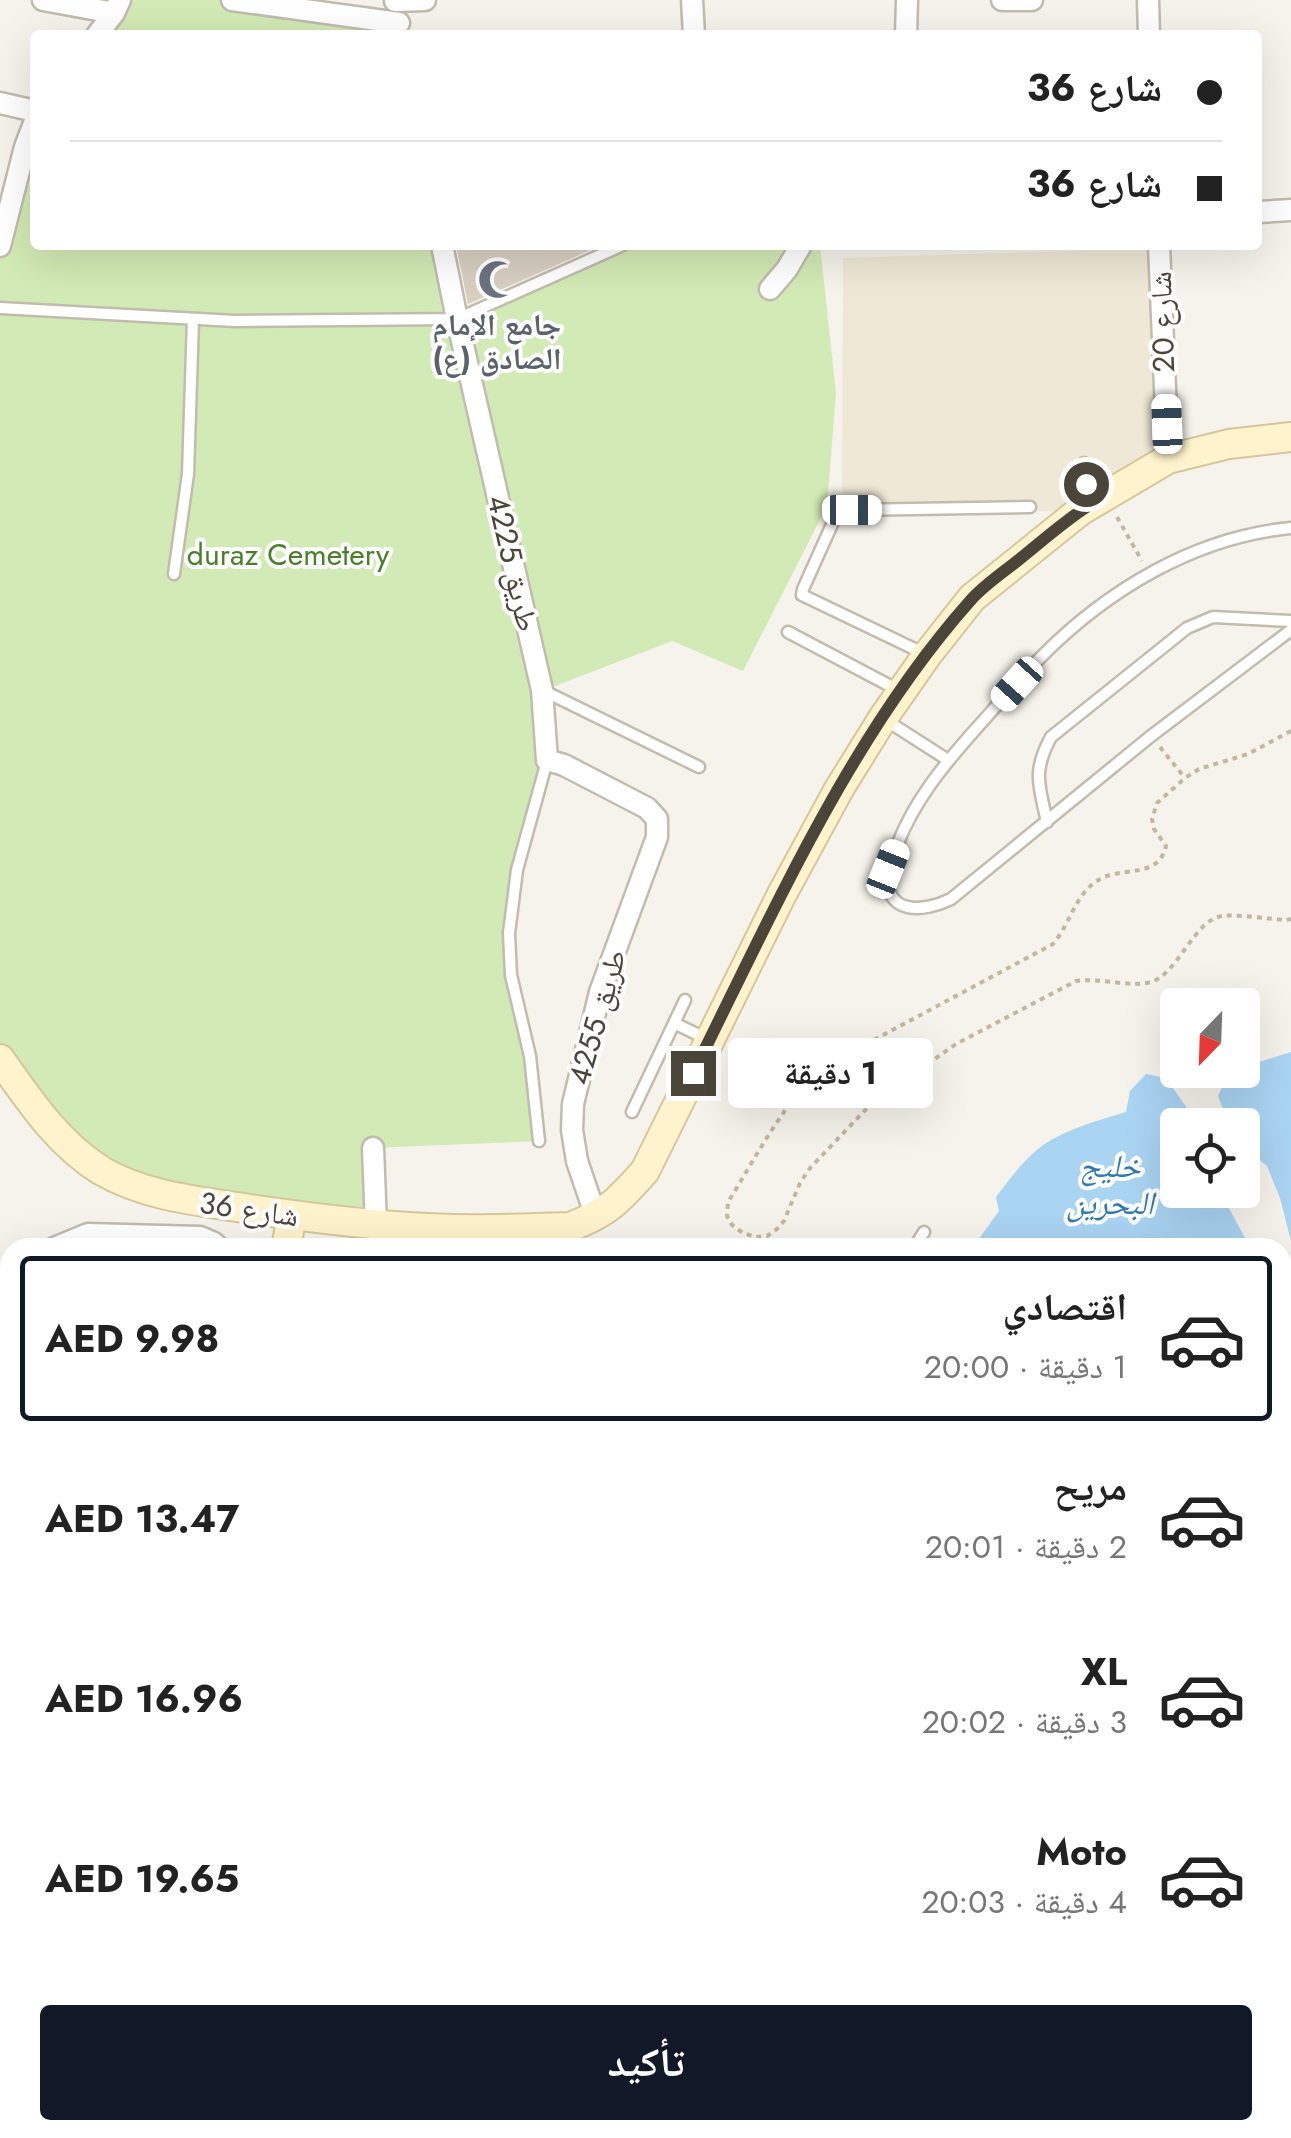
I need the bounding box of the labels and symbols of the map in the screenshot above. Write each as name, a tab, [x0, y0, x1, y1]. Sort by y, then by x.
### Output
mosque icon: جامع الإمام الصادق (ع)	[476, 259, 518, 301]
street label: شارع 20	[1139, 271, 1185, 373]
place label: جامع الإمام الصادق (ع)	[432, 303, 562, 380]
car	[1151, 393, 1183, 455]
route start	[1064, 462, 1109, 507]
street label: طريق 4225	[476, 490, 550, 636]
car	[822, 495, 882, 525]
park label: duraz Cemetery	[187, 533, 390, 576]
car	[986, 652, 1048, 716]
car	[863, 836, 913, 902]
street label: طريق 4255	[557, 944, 637, 1090]
north arrow	[1160, 988, 1260, 1088]
callout: 1 دقيقة	[728, 1038, 933, 1108]
route end	[671, 1051, 716, 1096]
water label: خليج البحرين	[1066, 1143, 1157, 1226]
street label: شارع 36	[197, 1181, 301, 1237]

